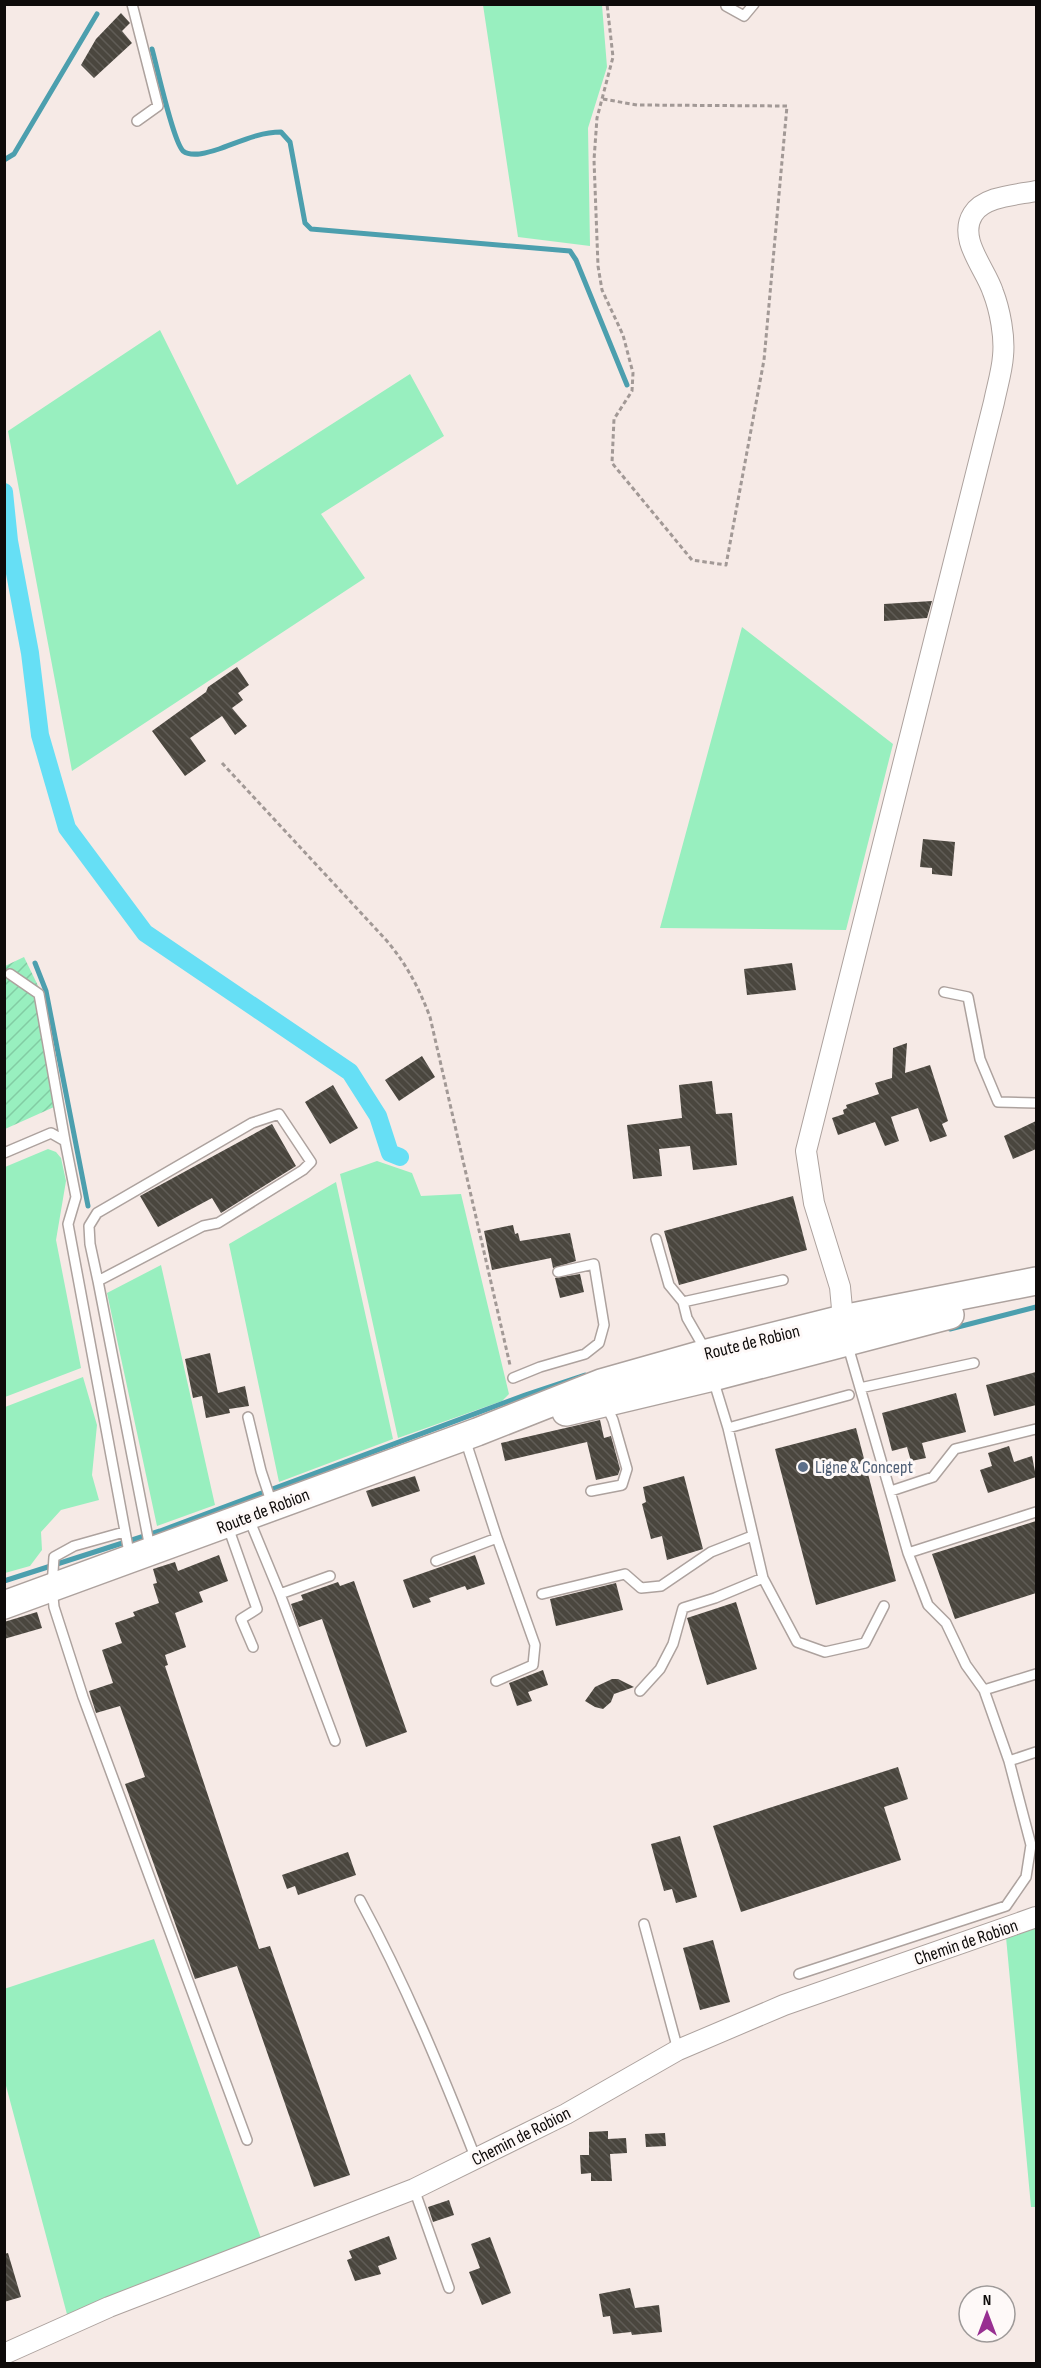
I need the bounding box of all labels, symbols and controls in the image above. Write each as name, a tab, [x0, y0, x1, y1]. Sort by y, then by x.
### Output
street label: Route de Robion	[702, 1320, 802, 1364]
place label: Ligne & Concept	[815, 1457, 914, 1478]
marker: Ligne & Concept	[796, 1460, 810, 1474]
street label: Route de Robion	[214, 1484, 313, 1539]
street label: Chemin de Robion	[912, 1915, 1021, 1970]
street label: Chemin de Robion	[468, 2103, 574, 2170]
north arrow	[957, 2284, 1017, 2344]
text: N	[983, 2291, 991, 2310]

